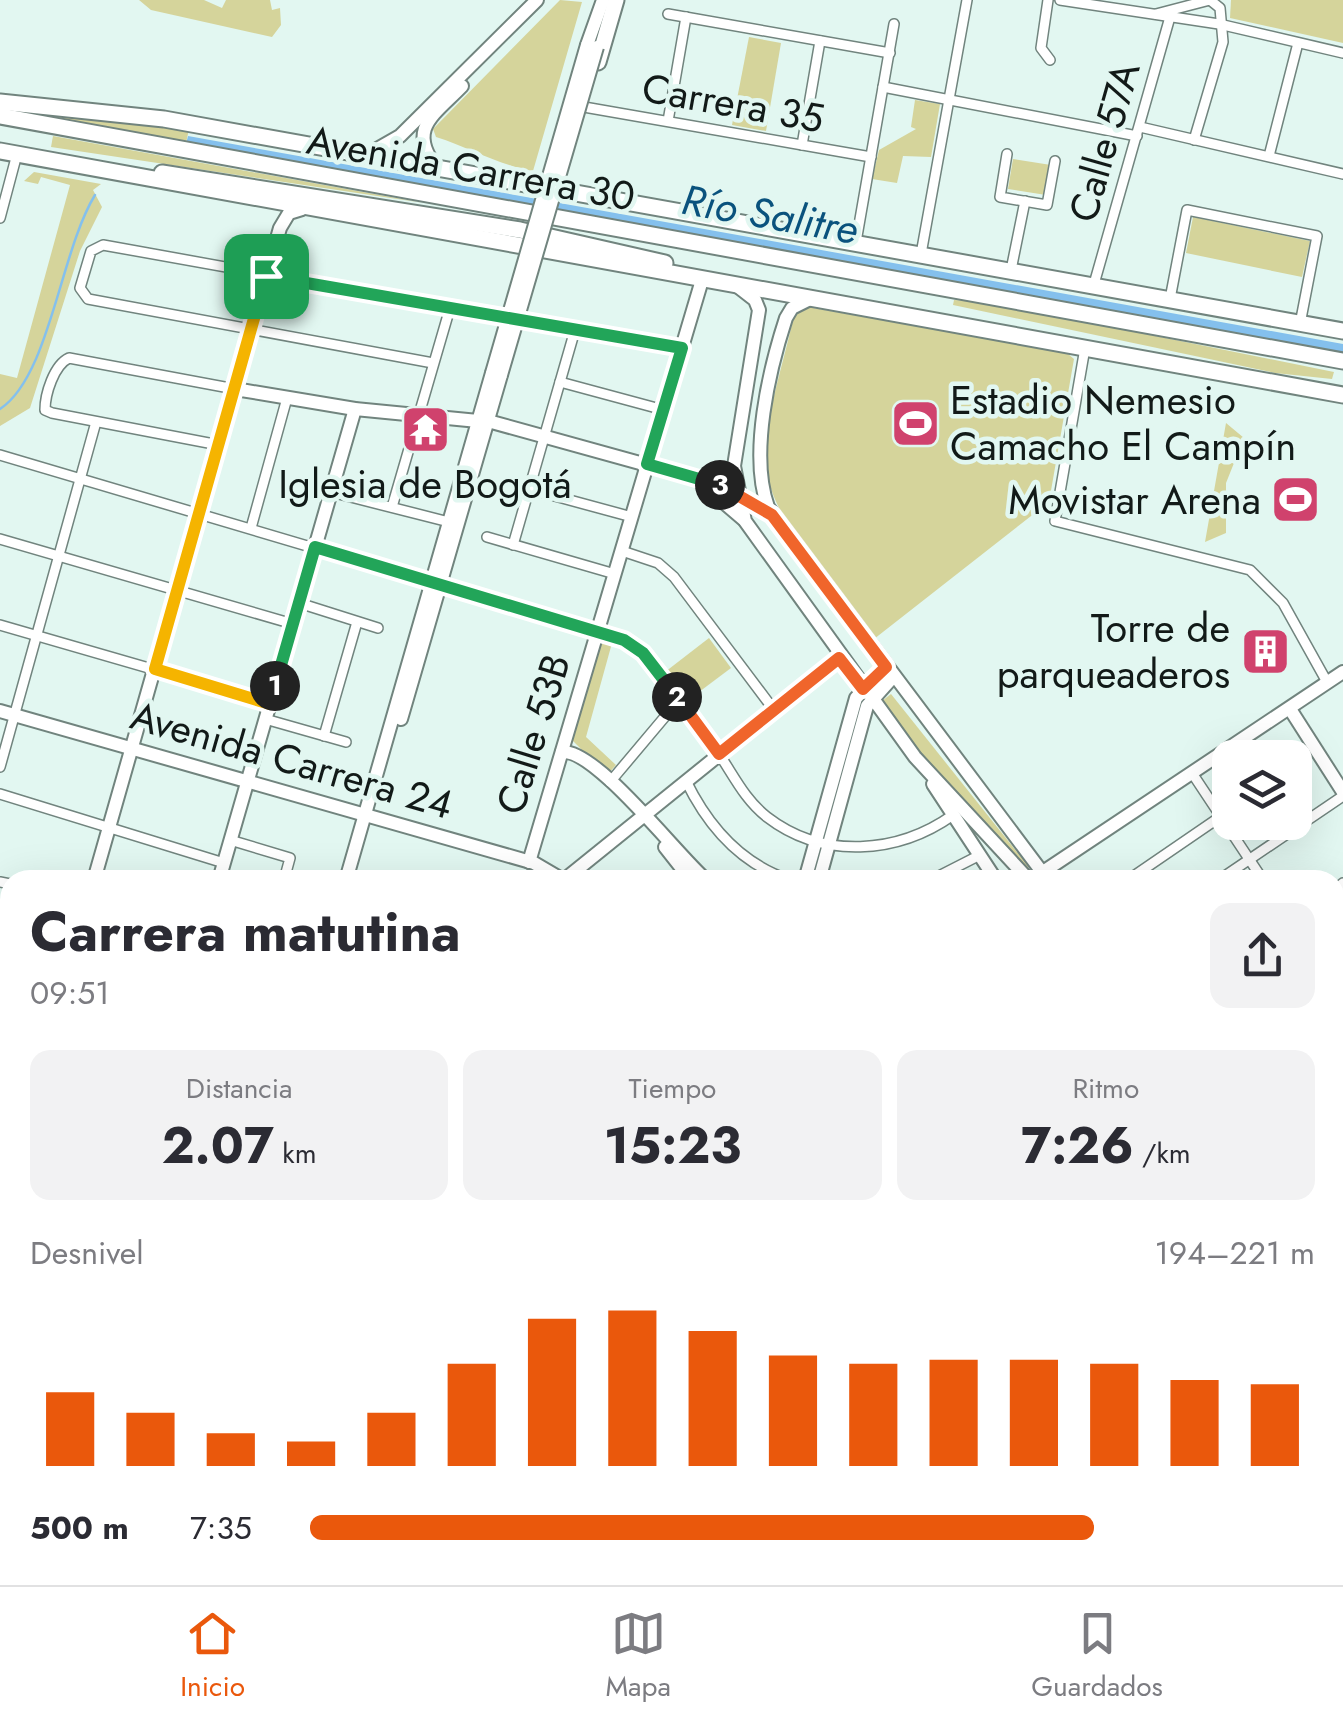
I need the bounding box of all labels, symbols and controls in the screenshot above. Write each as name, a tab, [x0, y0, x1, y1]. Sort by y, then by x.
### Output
street label: Calle 57A	[1054, 55, 1155, 229]
street label: Carrera 35	[638, 59, 828, 147]
street label: Avenida Carrera 30	[302, 111, 640, 225]
water label: Río Salitre	[677, 169, 863, 260]
pin	[224, 234, 309, 319]
icon: arrive	[239, 249, 294, 304]
place label: Estadio Nemesio Camacho El Campín	[950, 371, 1296, 475]
sports icon: Estadio Nemesio Camacho El Campín	[889, 397, 941, 449]
temple icon: Iglesia de Bogotá	[399, 403, 451, 455]
place label: Iglesia de Bogotá	[278, 455, 572, 513]
pin: 3	[695, 460, 745, 510]
text: 3	[711, 464, 729, 505]
place label: Movistar Arena	[1008, 471, 1261, 529]
sports icon: Movistar Arena	[1270, 474, 1322, 526]
place label: Torre de parqueaderos	[997, 599, 1230, 703]
building icon: Torre de parqueaderos	[1239, 625, 1291, 677]
street label: Calle 53B	[481, 647, 585, 821]
pin: 1	[250, 661, 300, 711]
text: 1	[268, 665, 282, 706]
pin: 2	[652, 672, 702, 722]
text: 2	[668, 676, 686, 717]
street label: Avenida Carrera 24	[124, 686, 460, 834]
map controls	[1212, 740, 1312, 840]
button: layers	[1212, 740, 1312, 840]
text: Carrera matutina	[30, 892, 461, 972]
button: share	[1210, 903, 1315, 1008]
text: 09:51	[30, 970, 110, 1016]
text: Distancia	[186, 1068, 292, 1109]
text: Tiempo	[629, 1068, 716, 1109]
text: Ritmo	[1072, 1068, 1139, 1109]
text: 2.07	[162, 1109, 274, 1182]
text: 15:23	[604, 1109, 741, 1182]
text: 7:26	[1021, 1109, 1134, 1182]
text: km	[274, 1133, 317, 1174]
text: /km	[1134, 1133, 1191, 1174]
text: Desnivel	[30, 1230, 144, 1276]
text: 194–221 m	[1154, 1230, 1315, 1276]
text: 500 m	[30, 1505, 129, 1551]
text: 7:35	[190, 1505, 252, 1551]
tab: Inicio	[180, 1606, 245, 1707]
tab: Mapa	[605, 1606, 671, 1707]
tab: Guardados	[1031, 1606, 1163, 1707]

